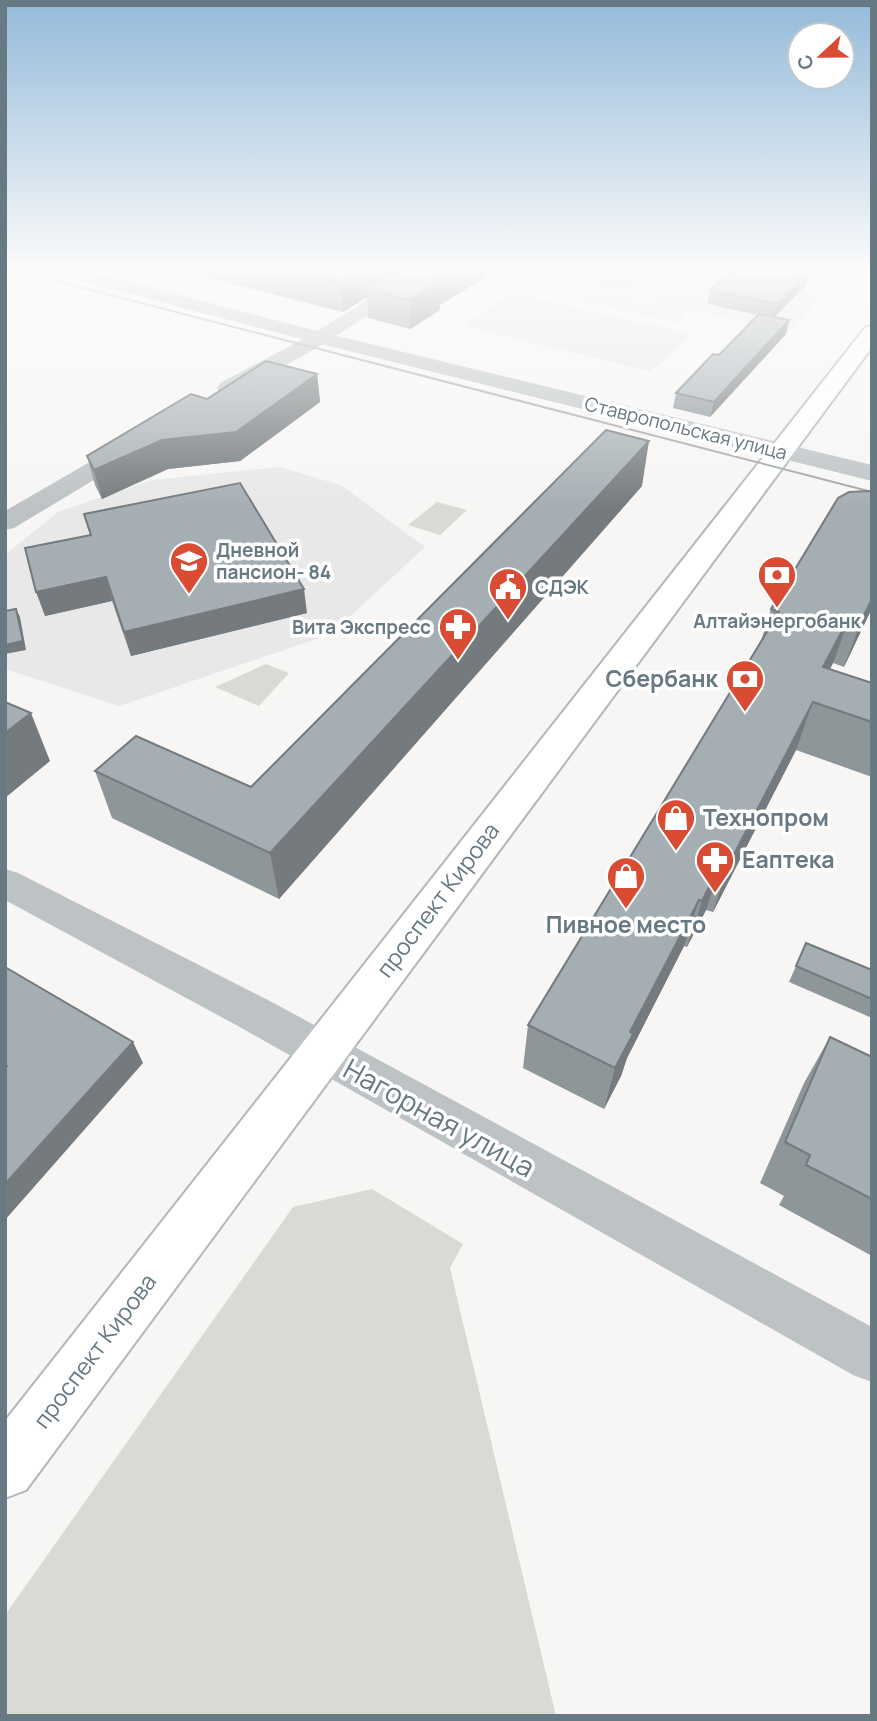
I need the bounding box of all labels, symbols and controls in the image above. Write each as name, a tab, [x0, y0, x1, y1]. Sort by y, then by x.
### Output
north arrow	[786, 21, 856, 91]
text: С	[791, 51, 820, 74]
street label: Ставропольская улица	[582, 390, 790, 466]
place label: Дневной пансион- 84	[216, 537, 331, 585]
school or university icon: Дневной пансион- 84	[168, 540, 210, 595]
bank icon: Алтайэнергобанк	[756, 554, 798, 609]
public building icon: СДЭК	[487, 566, 529, 621]
place label: СДЭК	[535, 574, 590, 600]
pharmacy icon: Вита Экспресс	[437, 606, 479, 661]
place label: Алтайэнергобанк	[693, 608, 862, 634]
place label: Вита Экспресс	[292, 614, 431, 640]
bank icon: Сбербанк	[724, 658, 766, 713]
place label: Сбербанк	[606, 662, 719, 694]
shop icon: Технопром	[655, 797, 697, 852]
place label: Технопром	[703, 801, 829, 833]
street label: проспект Кирова	[368, 815, 506, 983]
pharmacy icon: Еаптека	[694, 839, 736, 894]
place label: Еаптека	[742, 843, 834, 875]
shop icon: Пивное место	[605, 855, 647, 910]
place label: Пивное место	[546, 908, 706, 940]
street label: Нагорная улица	[337, 1049, 542, 1185]
street label: проспект Кирова	[25, 1266, 163, 1434]

